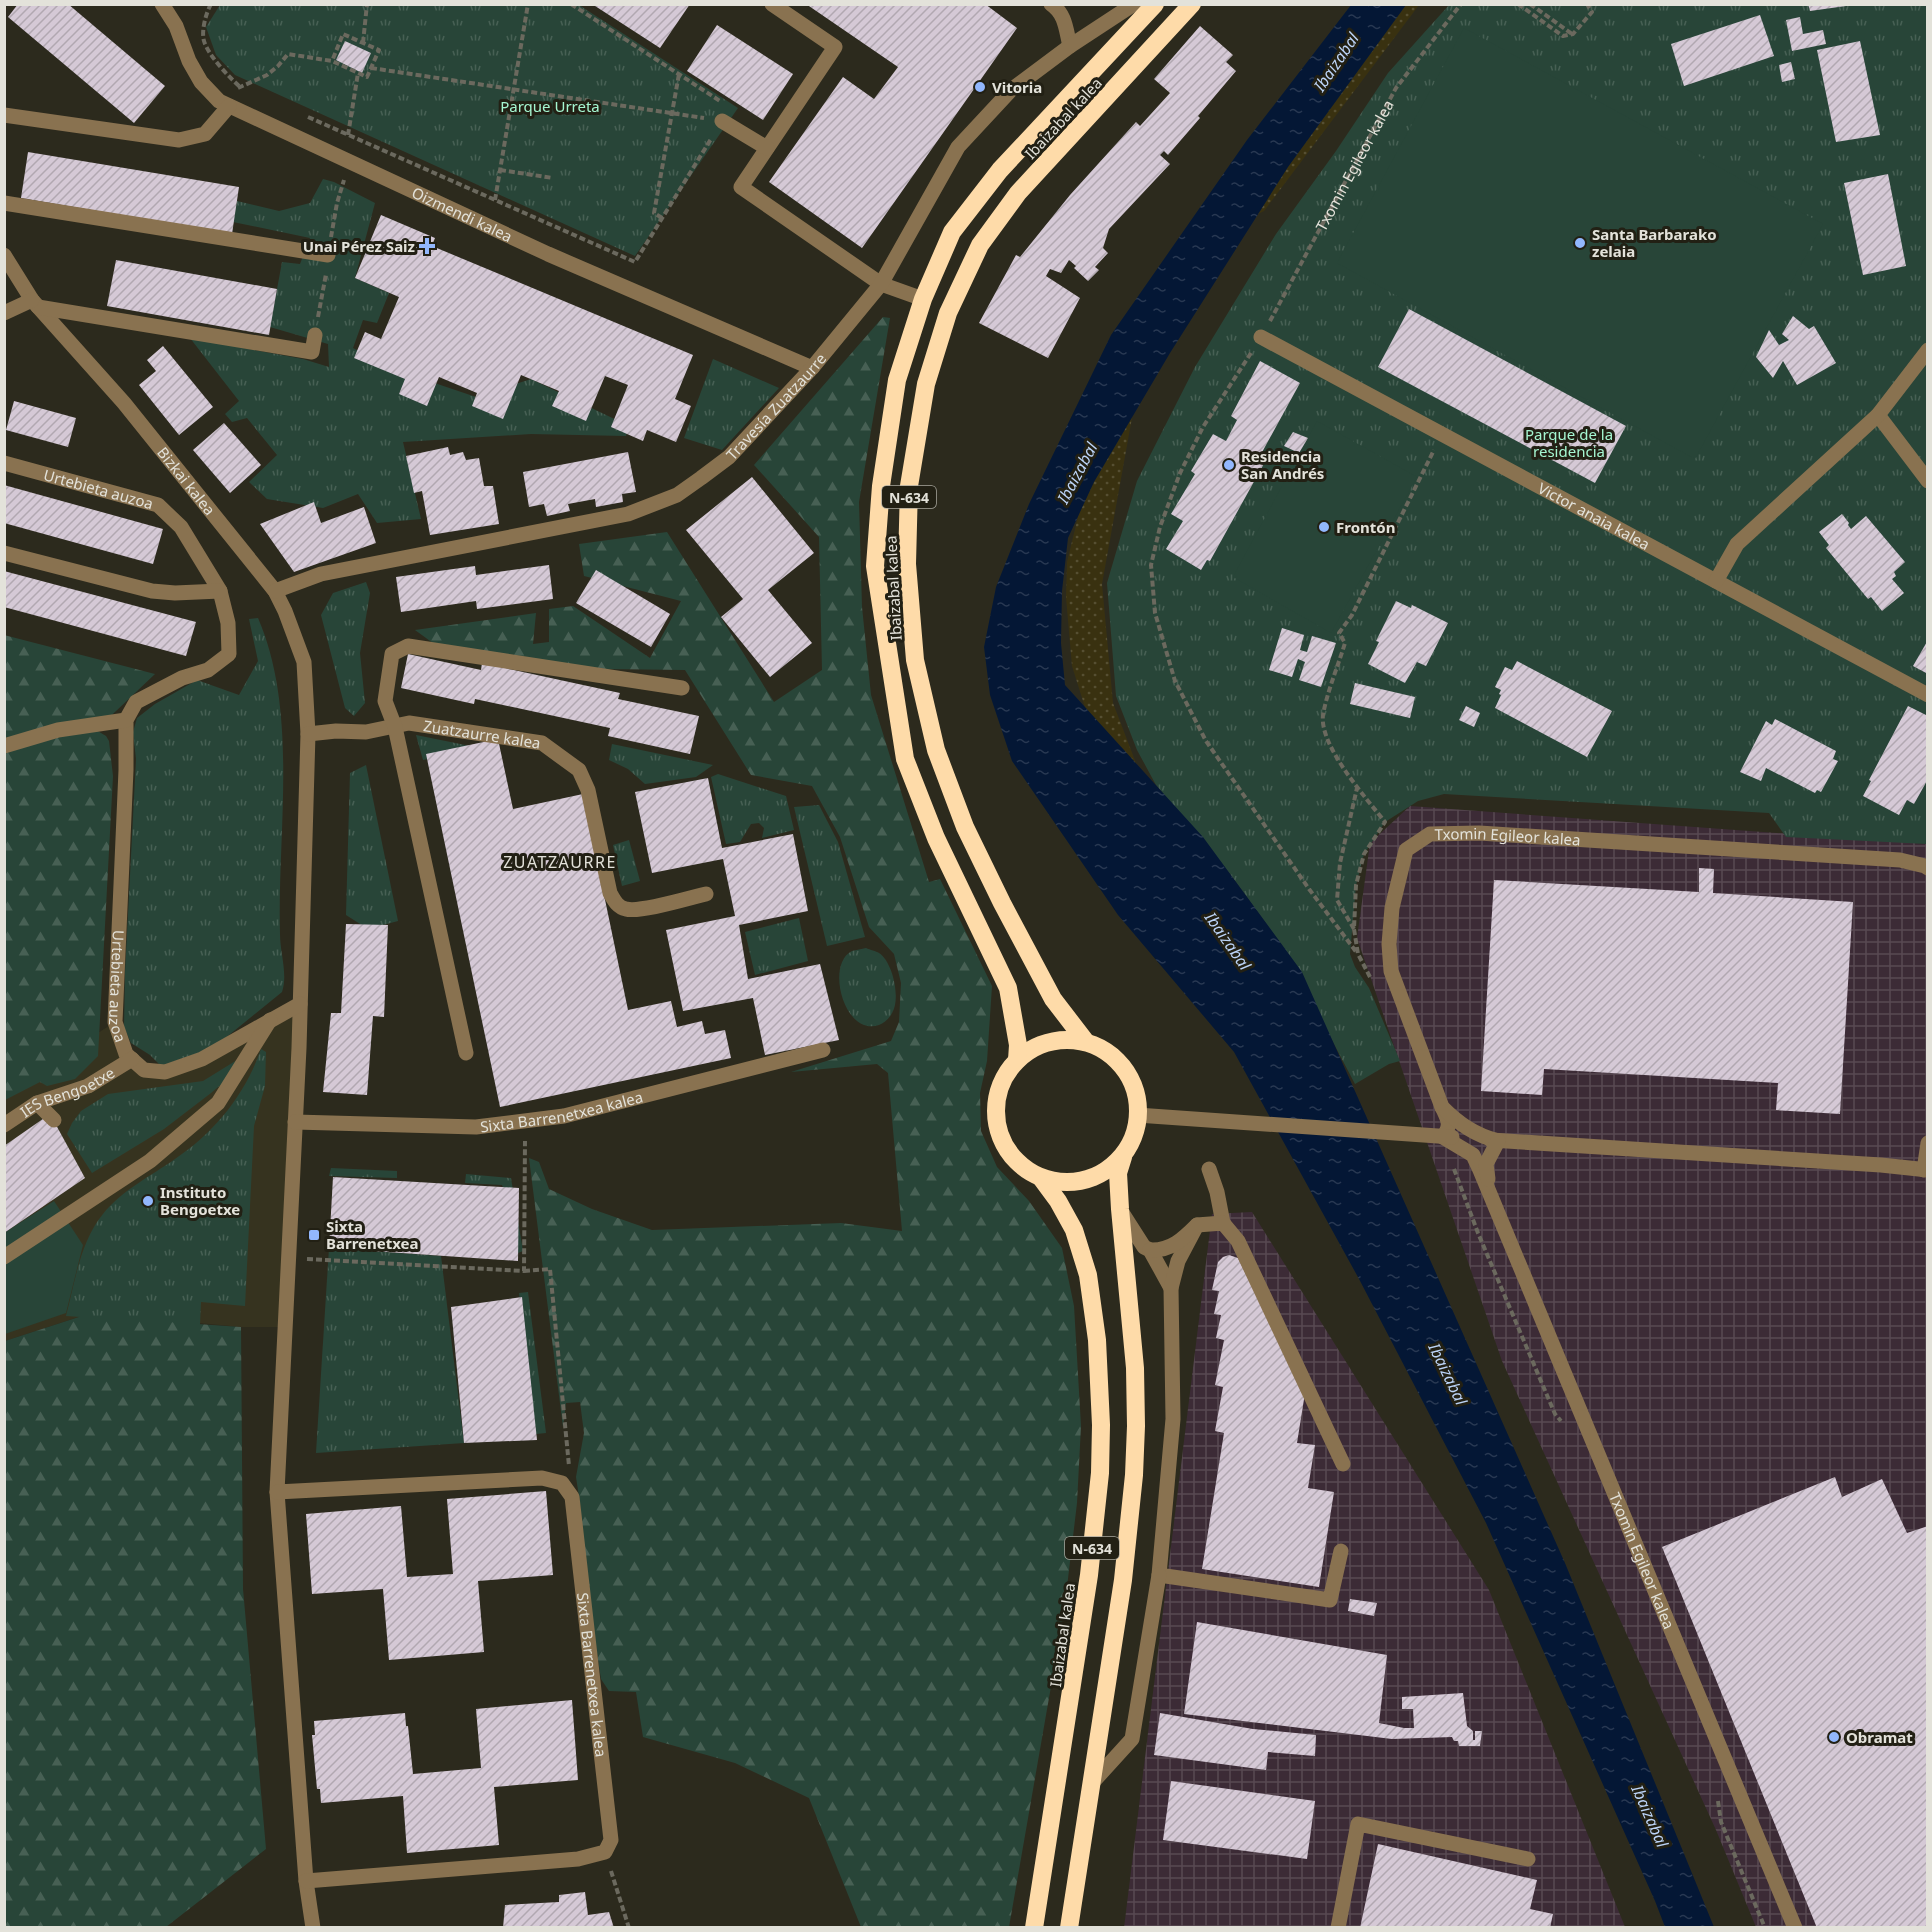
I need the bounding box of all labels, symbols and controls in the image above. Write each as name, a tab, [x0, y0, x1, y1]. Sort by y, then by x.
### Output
water label: Ibaizabal	[1308, 28, 1364, 96]
street label: Ibaizabal kalea	[1020, 73, 1106, 163]
place label: Vitoria	[992, 77, 1042, 97]
marker: Vitoria	[973, 80, 987, 94]
park label: Parque Urreta	[500, 96, 600, 116]
street label: Txomin Egileor kalea	[1311, 96, 1398, 234]
street label: Oizmendi kalea	[409, 182, 516, 246]
place label: Santa Barbarako zelaia	[1592, 224, 1717, 261]
place label: Unai Pérez Saiz	[303, 236, 415, 256]
marker: Santa Barbarako zelaia	[1573, 236, 1587, 250]
marker: Unai Pérez Saiz	[420, 239, 434, 253]
street label: Travesía Zuatzaurre	[722, 349, 830, 464]
park label: Parque de la residencia	[1525, 424, 1613, 461]
water label: Ibaizabal	[1051, 438, 1103, 508]
street label: Bizkai kalea	[153, 443, 220, 519]
place label: Residencia San Andrés	[1241, 446, 1324, 483]
marker: Residencia San Andrés	[1222, 458, 1236, 472]
street label: Urtebieta auzoa	[42, 464, 156, 513]
street label: Victor anaia kalea	[1535, 478, 1654, 554]
road number: N-634	[882, 486, 936, 508]
place label: Frontón	[1336, 517, 1395, 537]
marker: Frontón	[1317, 520, 1331, 534]
street label: Ibaizabal kalea	[880, 535, 906, 641]
street label: Zuatzaurre kalea	[422, 715, 542, 753]
street label: Txomin Egileor kalea	[1434, 823, 1581, 849]
district label: ZUATZAURRE	[503, 851, 617, 873]
water label: Ibaizabal	[1199, 907, 1257, 975]
street label: Urtebieta auzoa	[105, 930, 131, 1045]
street label: IES Bengoetxe	[16, 1062, 118, 1122]
street label: Sixta Barrenetxea kalea	[479, 1086, 645, 1136]
place label: Instituto Bengoetxe	[160, 1182, 240, 1219]
marker: Instituto Bengoetxe	[141, 1194, 155, 1208]
place label: Sixta Barrenetxea	[326, 1216, 419, 1253]
marker: Sixta Barrenetxea	[307, 1228, 321, 1242]
water label: Ibaizabal	[1423, 1338, 1473, 1409]
street label: Txomin Egileor kalea	[1605, 1489, 1680, 1632]
road number: N-634	[1065, 1537, 1119, 1559]
street label: Ibaizabal kalea	[1045, 1582, 1079, 1688]
street label: Sixta Barrenetxea kalea	[573, 1591, 611, 1758]
place label: Obramat	[1846, 1727, 1913, 1747]
marker: Obramat	[1827, 1730, 1841, 1744]
water label: Ibaizabal	[1626, 1780, 1674, 1852]

